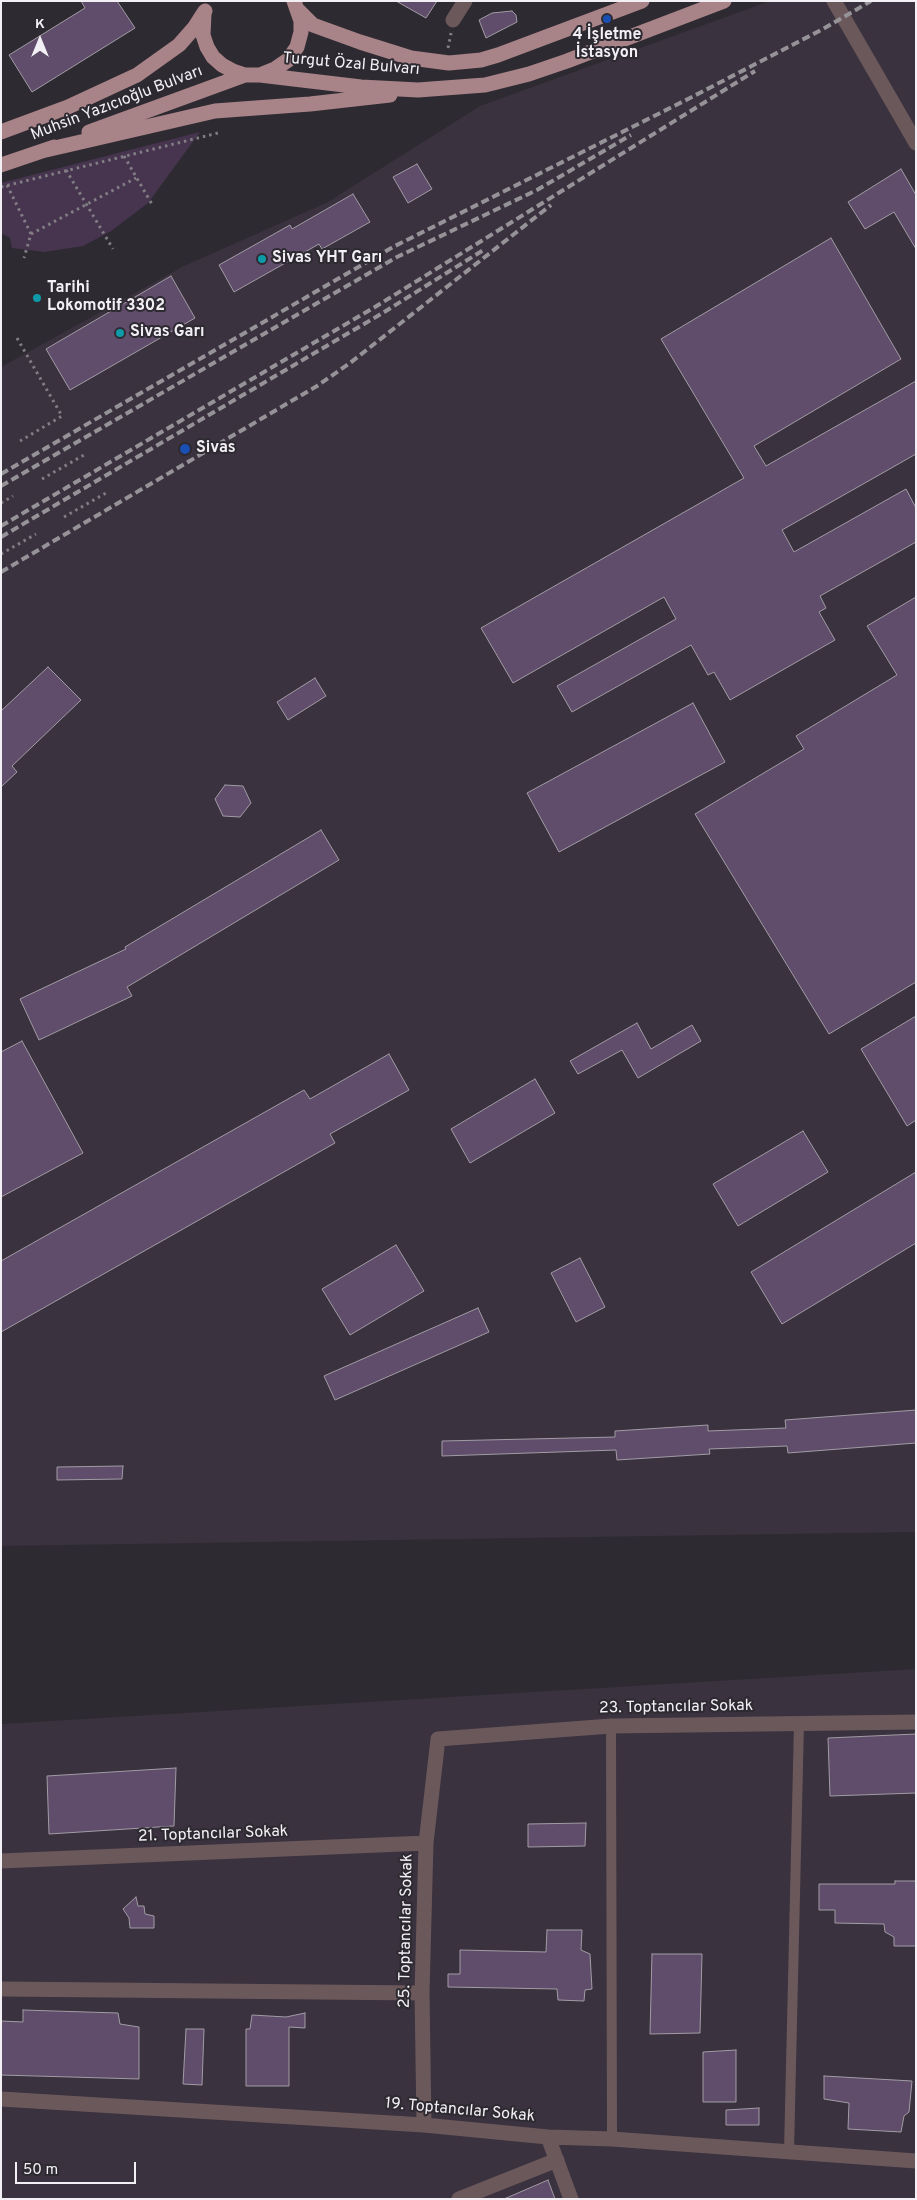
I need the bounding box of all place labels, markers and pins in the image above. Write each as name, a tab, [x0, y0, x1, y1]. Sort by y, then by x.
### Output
marker: 4 İşletme İstasyon	[601, 13, 613, 25]
place label: 4 İşletme İstasyon	[572, 26, 642, 64]
place label: Sivas YHT Garı	[272, 249, 382, 269]
marker: Sivas YHT Garı	[256, 253, 268, 265]
place label: Tarihi Lokomotif 3302	[47, 279, 165, 317]
marker: Tarihi Lokomotif 3302	[31, 292, 43, 304]
place label: Sivas Garı	[130, 323, 205, 343]
marker: Sivas Garı	[114, 327, 126, 339]
place label: Sivas	[196, 439, 236, 459]
marker: Sivas	[178, 442, 192, 456]

